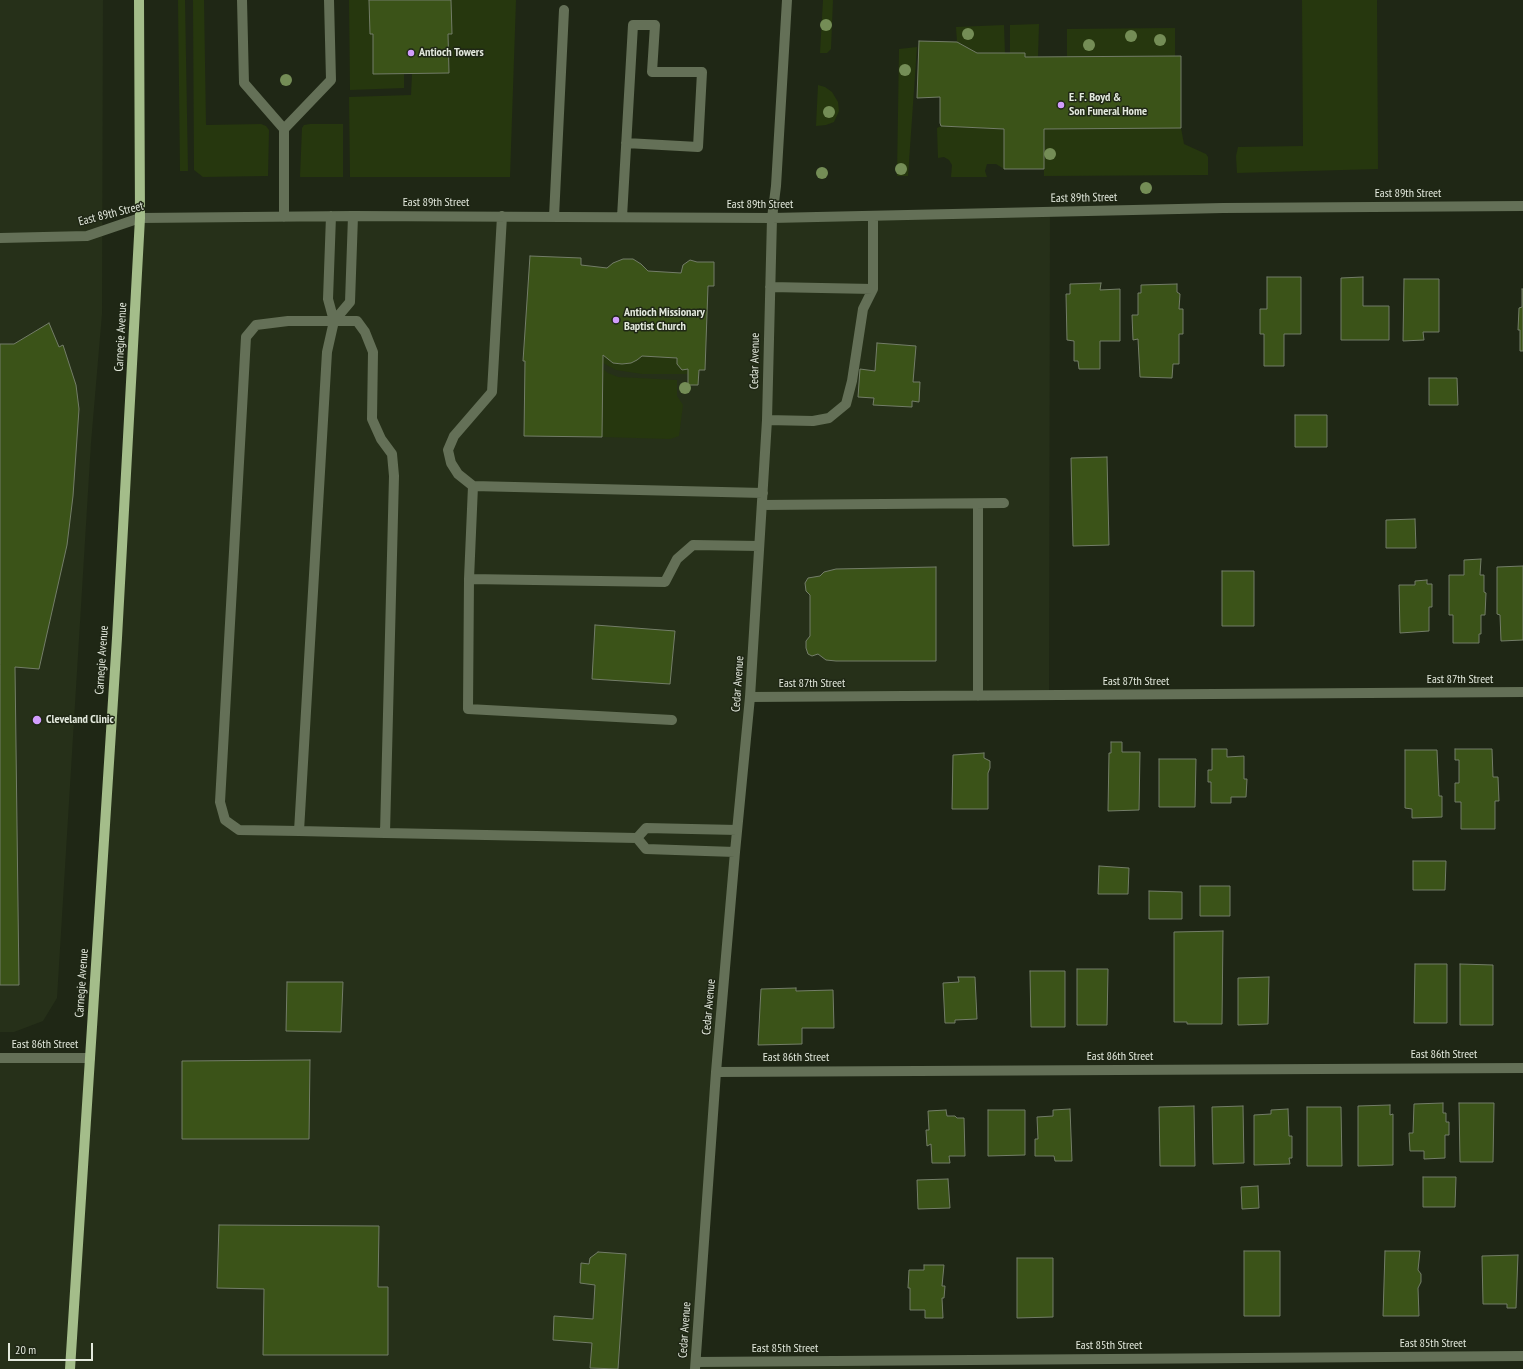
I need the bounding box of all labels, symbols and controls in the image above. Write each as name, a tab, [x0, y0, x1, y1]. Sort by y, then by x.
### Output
place label: Antioch Towers	[419, 46, 484, 60]
marker: Antioch Towers	[406, 48, 416, 58]
place label: E. F. Boyd & Son Funeral Home	[1069, 91, 1147, 119]
marker: E. F. Boyd & Son Funeral Home	[1056, 100, 1066, 110]
street label: East 89th Street	[1375, 187, 1441, 201]
street label: East 89th Street	[1051, 190, 1117, 206]
street label: East 89th Street	[403, 196, 469, 210]
street label: East 89th Street	[727, 198, 793, 212]
street label: East 89th Street	[77, 199, 145, 229]
street label: Carnegie Avenue	[112, 302, 130, 372]
place label: Antioch Missionary Baptist Church	[624, 306, 705, 334]
marker: Antioch Missionary Baptist Church	[611, 315, 621, 325]
street label: Cedar Avenue	[747, 333, 763, 389]
street label: Carnegie Avenue	[92, 625, 112, 695]
street label: Cedar Avenue	[729, 655, 747, 713]
street label: East 87th Street	[1427, 673, 1493, 687]
street label: East 87th Street	[1103, 675, 1169, 689]
street label: East 87th Street	[779, 677, 845, 691]
place label: Cleveland Clinic	[46, 713, 114, 727]
marker: Cleveland Clinic	[31, 714, 43, 726]
street label: Carnegie Avenue	[72, 948, 92, 1018]
street label: Cedar Avenue	[699, 978, 719, 1036]
street label: East 86th Street	[12, 1038, 78, 1052]
street label: East 86th Street	[1411, 1048, 1477, 1062]
street label: East 86th Street	[1087, 1050, 1153, 1064]
street label: East 86th Street	[763, 1051, 829, 1065]
street label: Cedar Avenue	[676, 1301, 694, 1359]
scale bar	[10, 1335, 95, 1361]
street label: East 85th Street	[1400, 1337, 1466, 1351]
street label: East 85th Street	[1076, 1339, 1142, 1353]
text: 20 m	[15, 1342, 36, 1357]
street label: East 85th Street	[752, 1342, 818, 1356]

